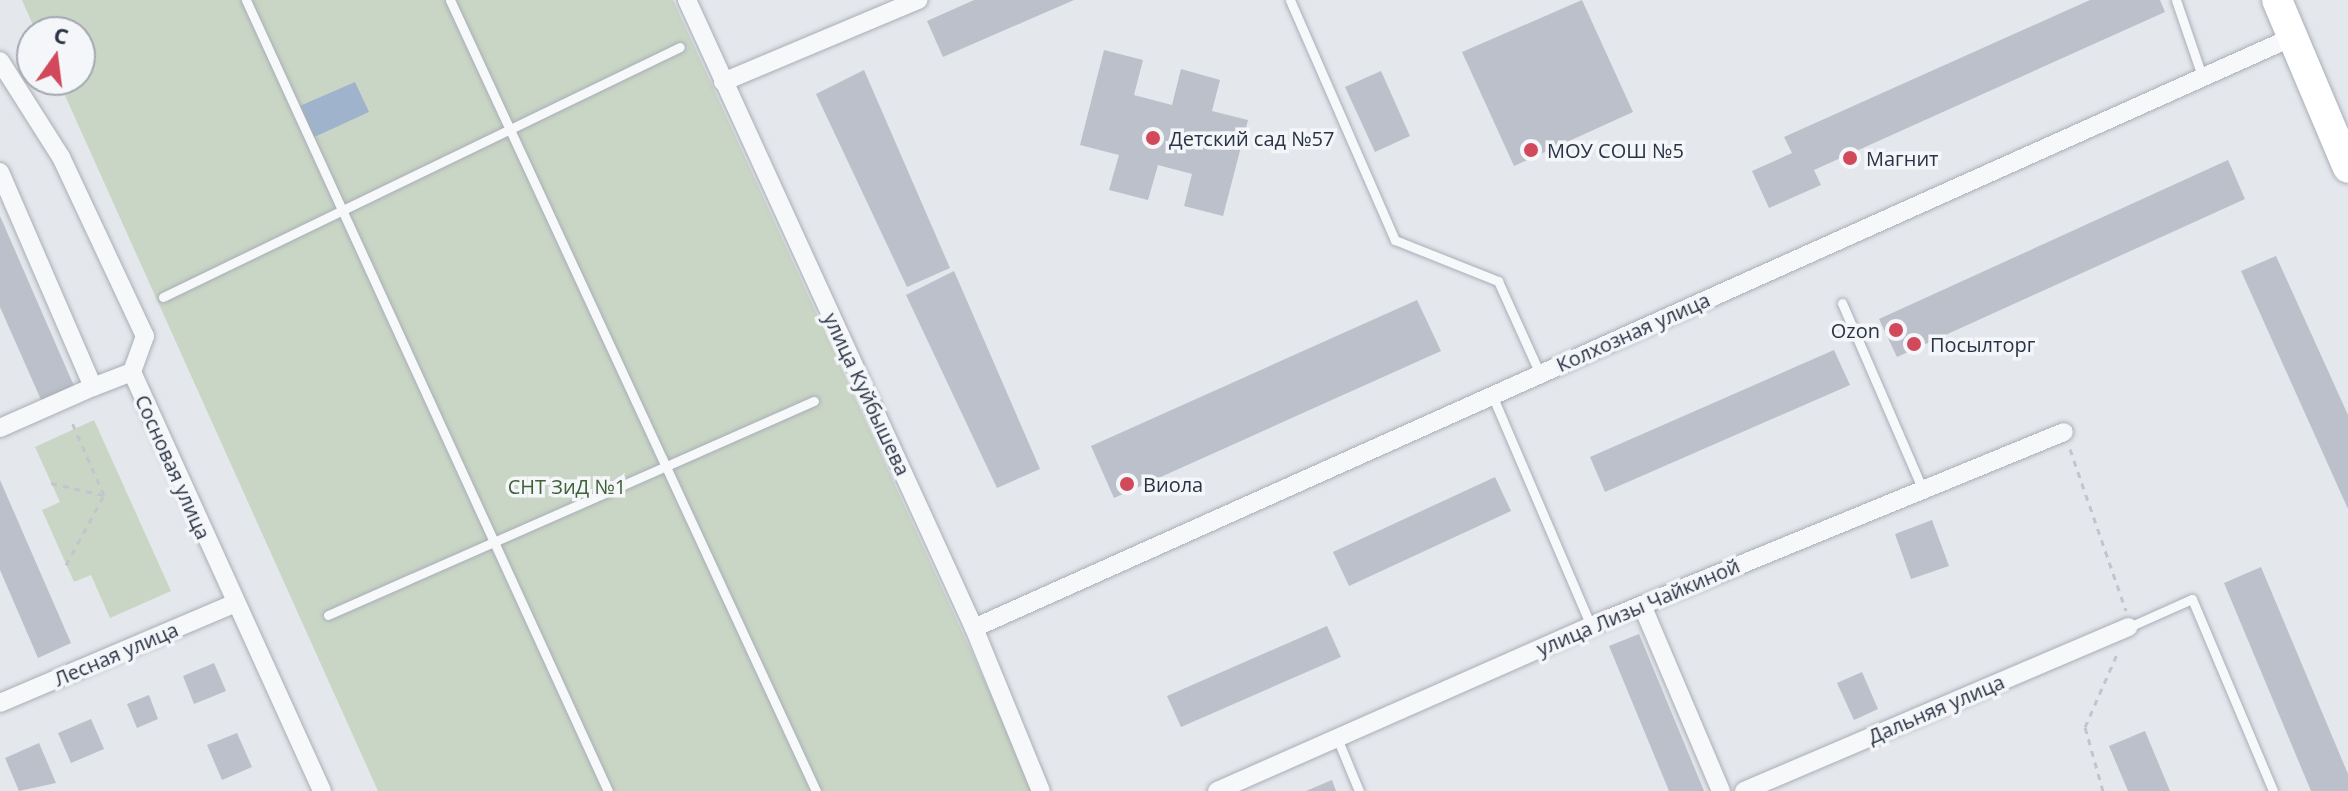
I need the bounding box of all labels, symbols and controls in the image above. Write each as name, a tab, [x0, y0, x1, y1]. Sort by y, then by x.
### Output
north arrow	[16, 16, 96, 96]
text: С	[51, 18, 72, 51]
place label: Детский сад №57	[1169, 126, 1334, 150]
marker: Детский сад №57	[1144, 129, 1162, 147]
place label: МОУ СОШ №5	[1547, 138, 1684, 162]
marker: МОУ СОШ №5	[1522, 141, 1540, 159]
place label: Магнит	[1866, 146, 1939, 170]
marker: Магнит	[1841, 149, 1859, 167]
street label: Колхозная улица	[1552, 287, 1714, 377]
street label: улица Куйбышева	[819, 309, 915, 479]
place label: Ozon	[1831, 318, 1880, 342]
marker: Ozon	[1887, 321, 1905, 339]
place label: Посылторг	[1930, 332, 2035, 356]
marker: Посылторг	[1905, 335, 1923, 353]
street label: Сосновая улица	[130, 391, 216, 543]
place label: Виола	[1143, 472, 1203, 496]
park label: СНТ ЗиД №1	[508, 474, 626, 498]
marker: Виола	[1118, 475, 1136, 493]
street label: улица Лизы Чайкиной	[1533, 553, 1743, 661]
street label: Лесная улица	[50, 617, 182, 691]
street label: Дальняя улица	[1864, 669, 2008, 749]

